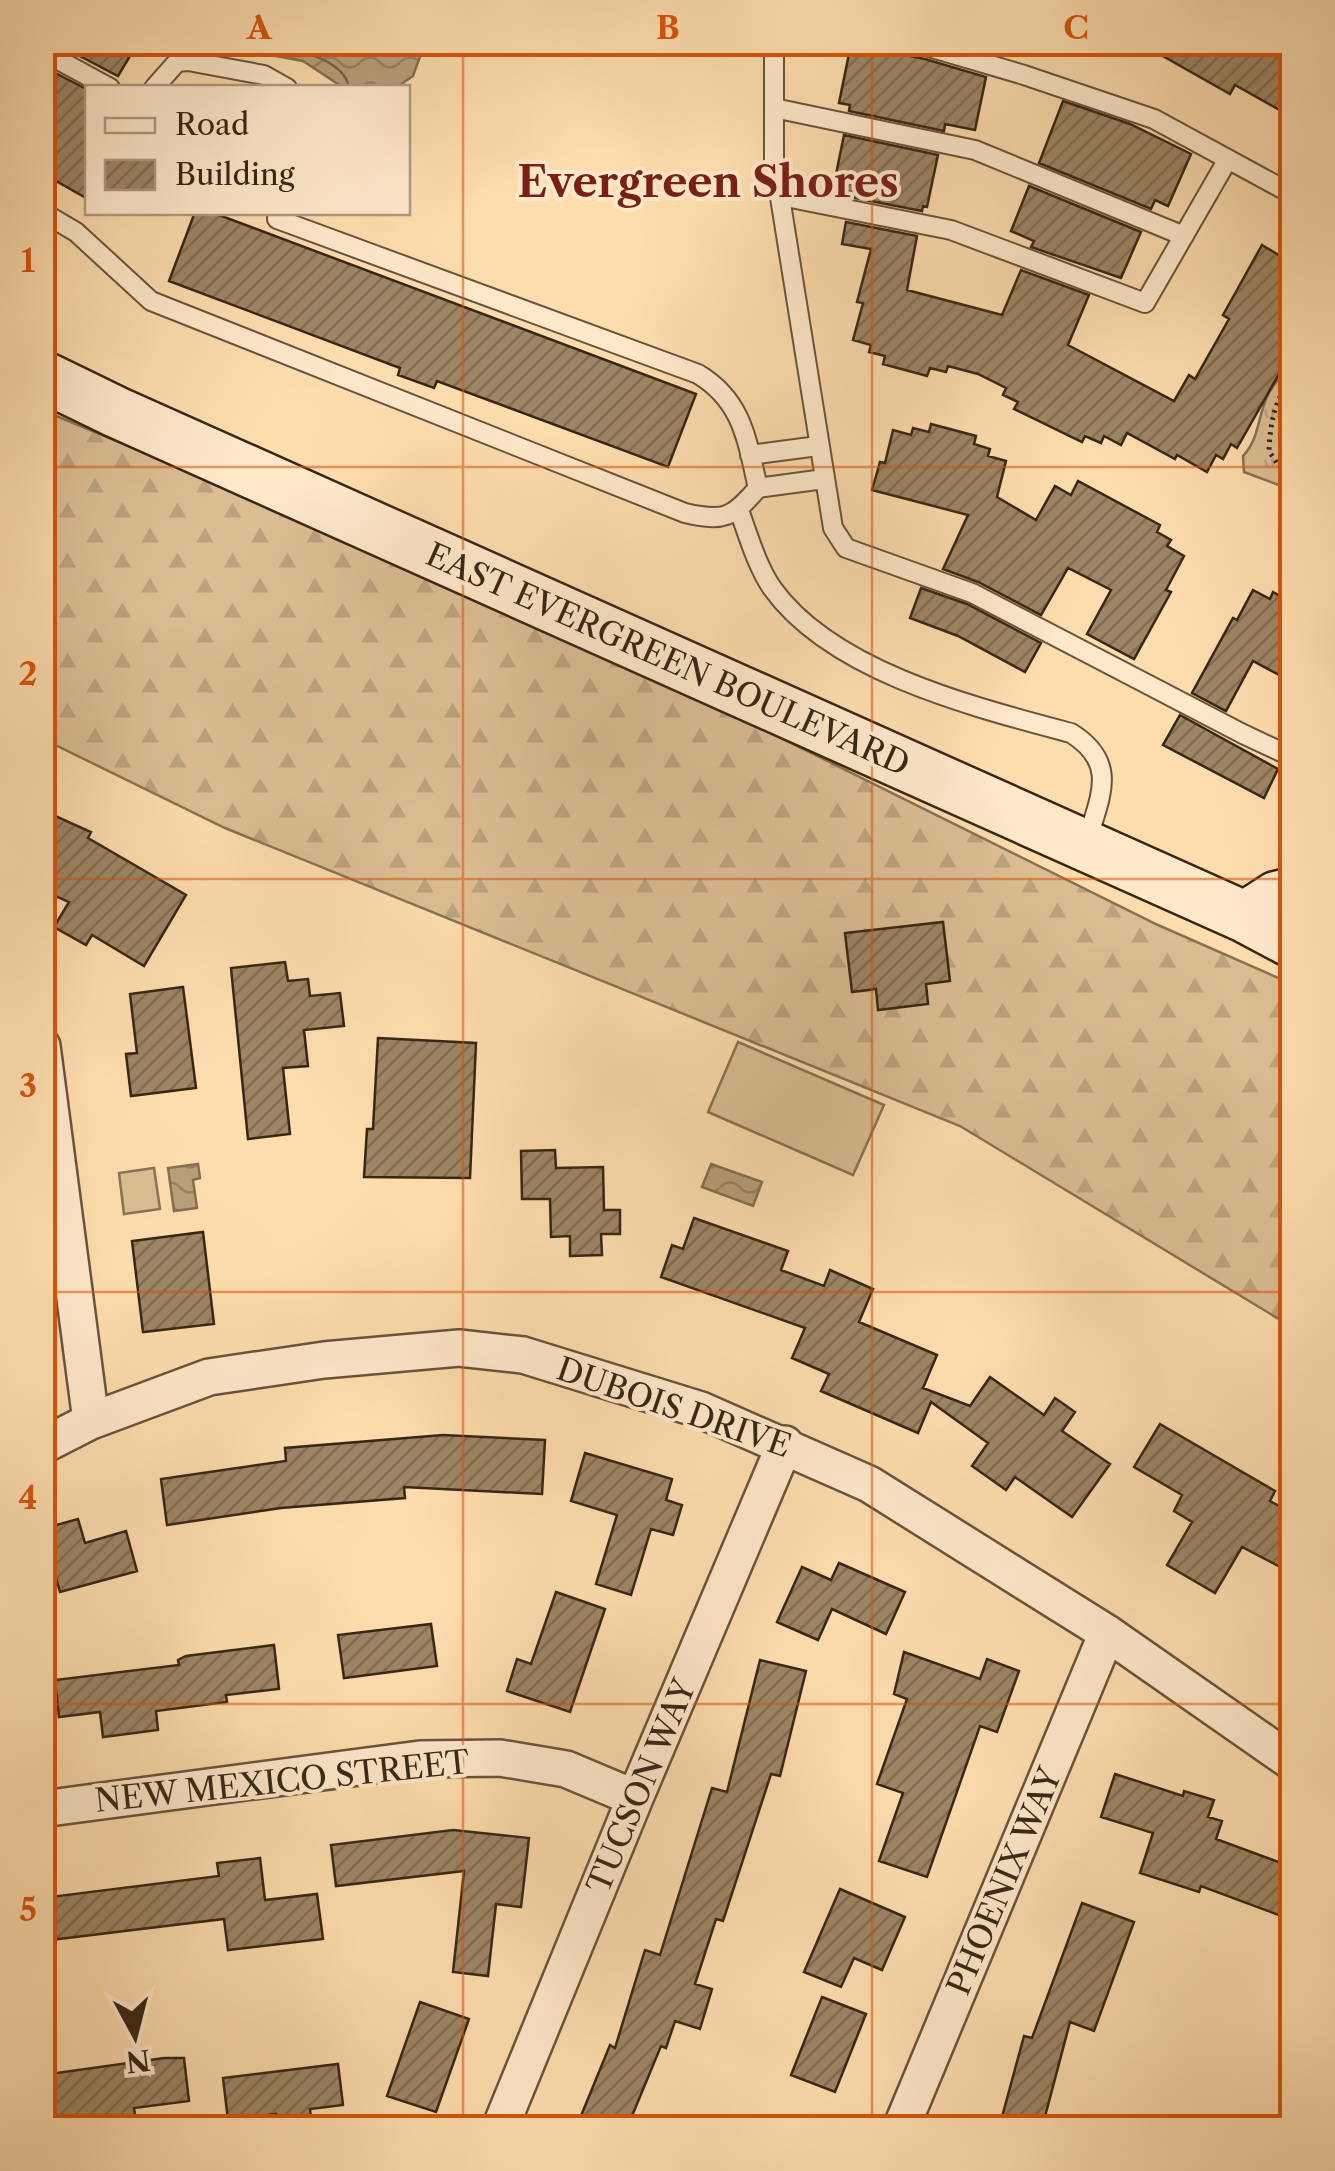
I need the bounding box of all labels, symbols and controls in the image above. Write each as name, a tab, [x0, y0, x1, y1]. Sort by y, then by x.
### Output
text: A	[246, 8, 273, 47]
text: B	[656, 8, 680, 47]
text: C	[1063, 8, 1089, 47]
legend	[85, 85, 410, 215]
text: Road	[175, 106, 249, 143]
text: Building	[175, 156, 295, 193]
district label: Evergreen Shores	[517, 156, 899, 208]
text: 1	[21, 241, 36, 280]
street label: EAST EVERGREEN BOULEVARD	[420, 534, 916, 784]
text: 2	[19, 654, 37, 693]
text: 3	[19, 1066, 37, 1105]
street label: DUBOIS DRIVE	[552, 1349, 796, 1465]
text: 4	[19, 1478, 37, 1517]
street label: TUCSON WAY	[578, 1672, 704, 1899]
street label: NEW MEXICO STREET	[93, 1742, 471, 1820]
street label: PHOENIX WAY	[939, 1760, 1070, 2001]
text: 5	[19, 1890, 37, 1929]
north arrow	[85, 1986, 185, 2086]
text: N	[124, 2042, 152, 2079]

